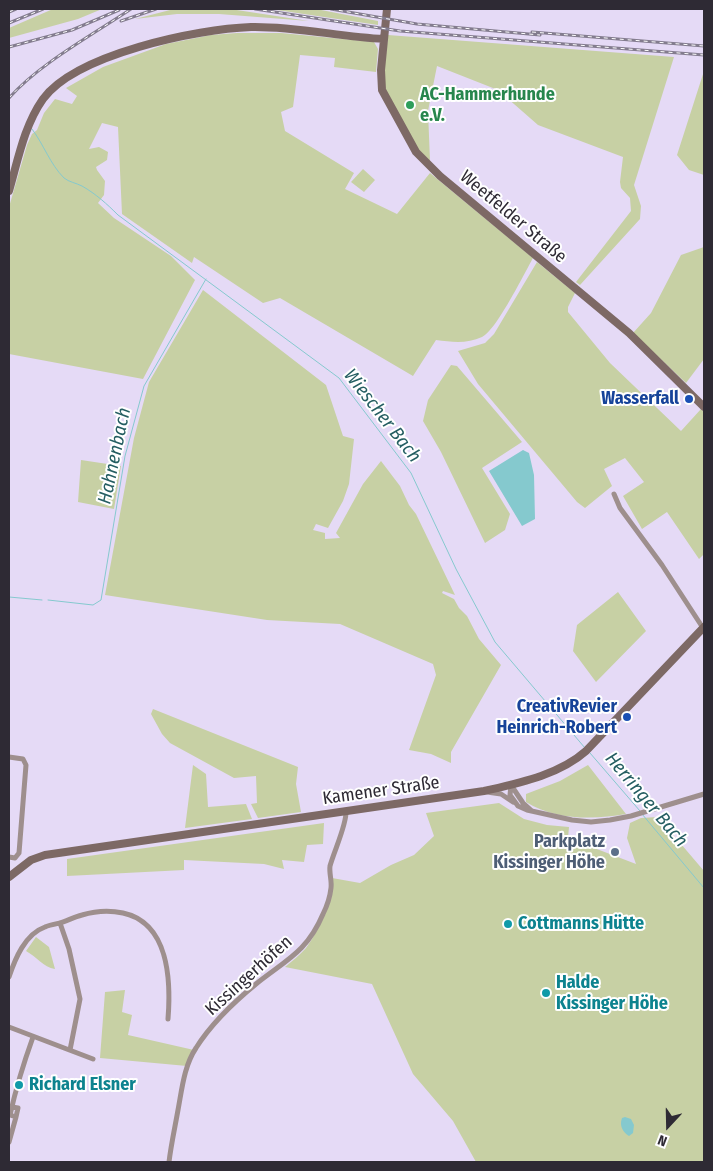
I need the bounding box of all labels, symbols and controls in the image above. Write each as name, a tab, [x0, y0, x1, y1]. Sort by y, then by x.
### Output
place label: AC-Hammerhunde e.V.	[420, 84, 555, 126]
marker: AC-Hammerhunde e.V.	[404, 99, 416, 111]
street label: Weetfelder Straße	[455, 166, 571, 268]
water label: Wiescher Bach	[338, 365, 426, 467]
place label: Wasserfall	[601, 388, 679, 410]
marker: Wasserfall	[683, 393, 695, 405]
water label: Hahnenbach	[94, 406, 136, 506]
place label: CreativRevier Heinrich-Robert	[496, 696, 617, 739]
marker: CreativRevier Heinrich-Robert	[621, 711, 633, 723]
water label: Herringer Bach	[600, 748, 692, 852]
street label: Kamener Straße	[321, 772, 441, 810]
place label: Parkplatz Kissinger Höhe	[493, 831, 605, 874]
marker: Parkplatz Kissinger Höhe	[609, 846, 621, 858]
place label: Cottmanns Hütte	[518, 913, 644, 935]
marker: Cottmanns Hütte	[502, 918, 514, 930]
street label: Kissingerhöfen	[201, 931, 297, 1021]
place label: Halde Kissinger Höhe	[556, 972, 668, 1014]
marker: Halde Kissinger Höhe	[540, 987, 552, 999]
place label: Richard Elsner	[29, 1074, 136, 1096]
marker: Richard Elsner	[13, 1079, 25, 1091]
north arrow	[643, 1101, 693, 1151]
text: N	[655, 1131, 669, 1150]

